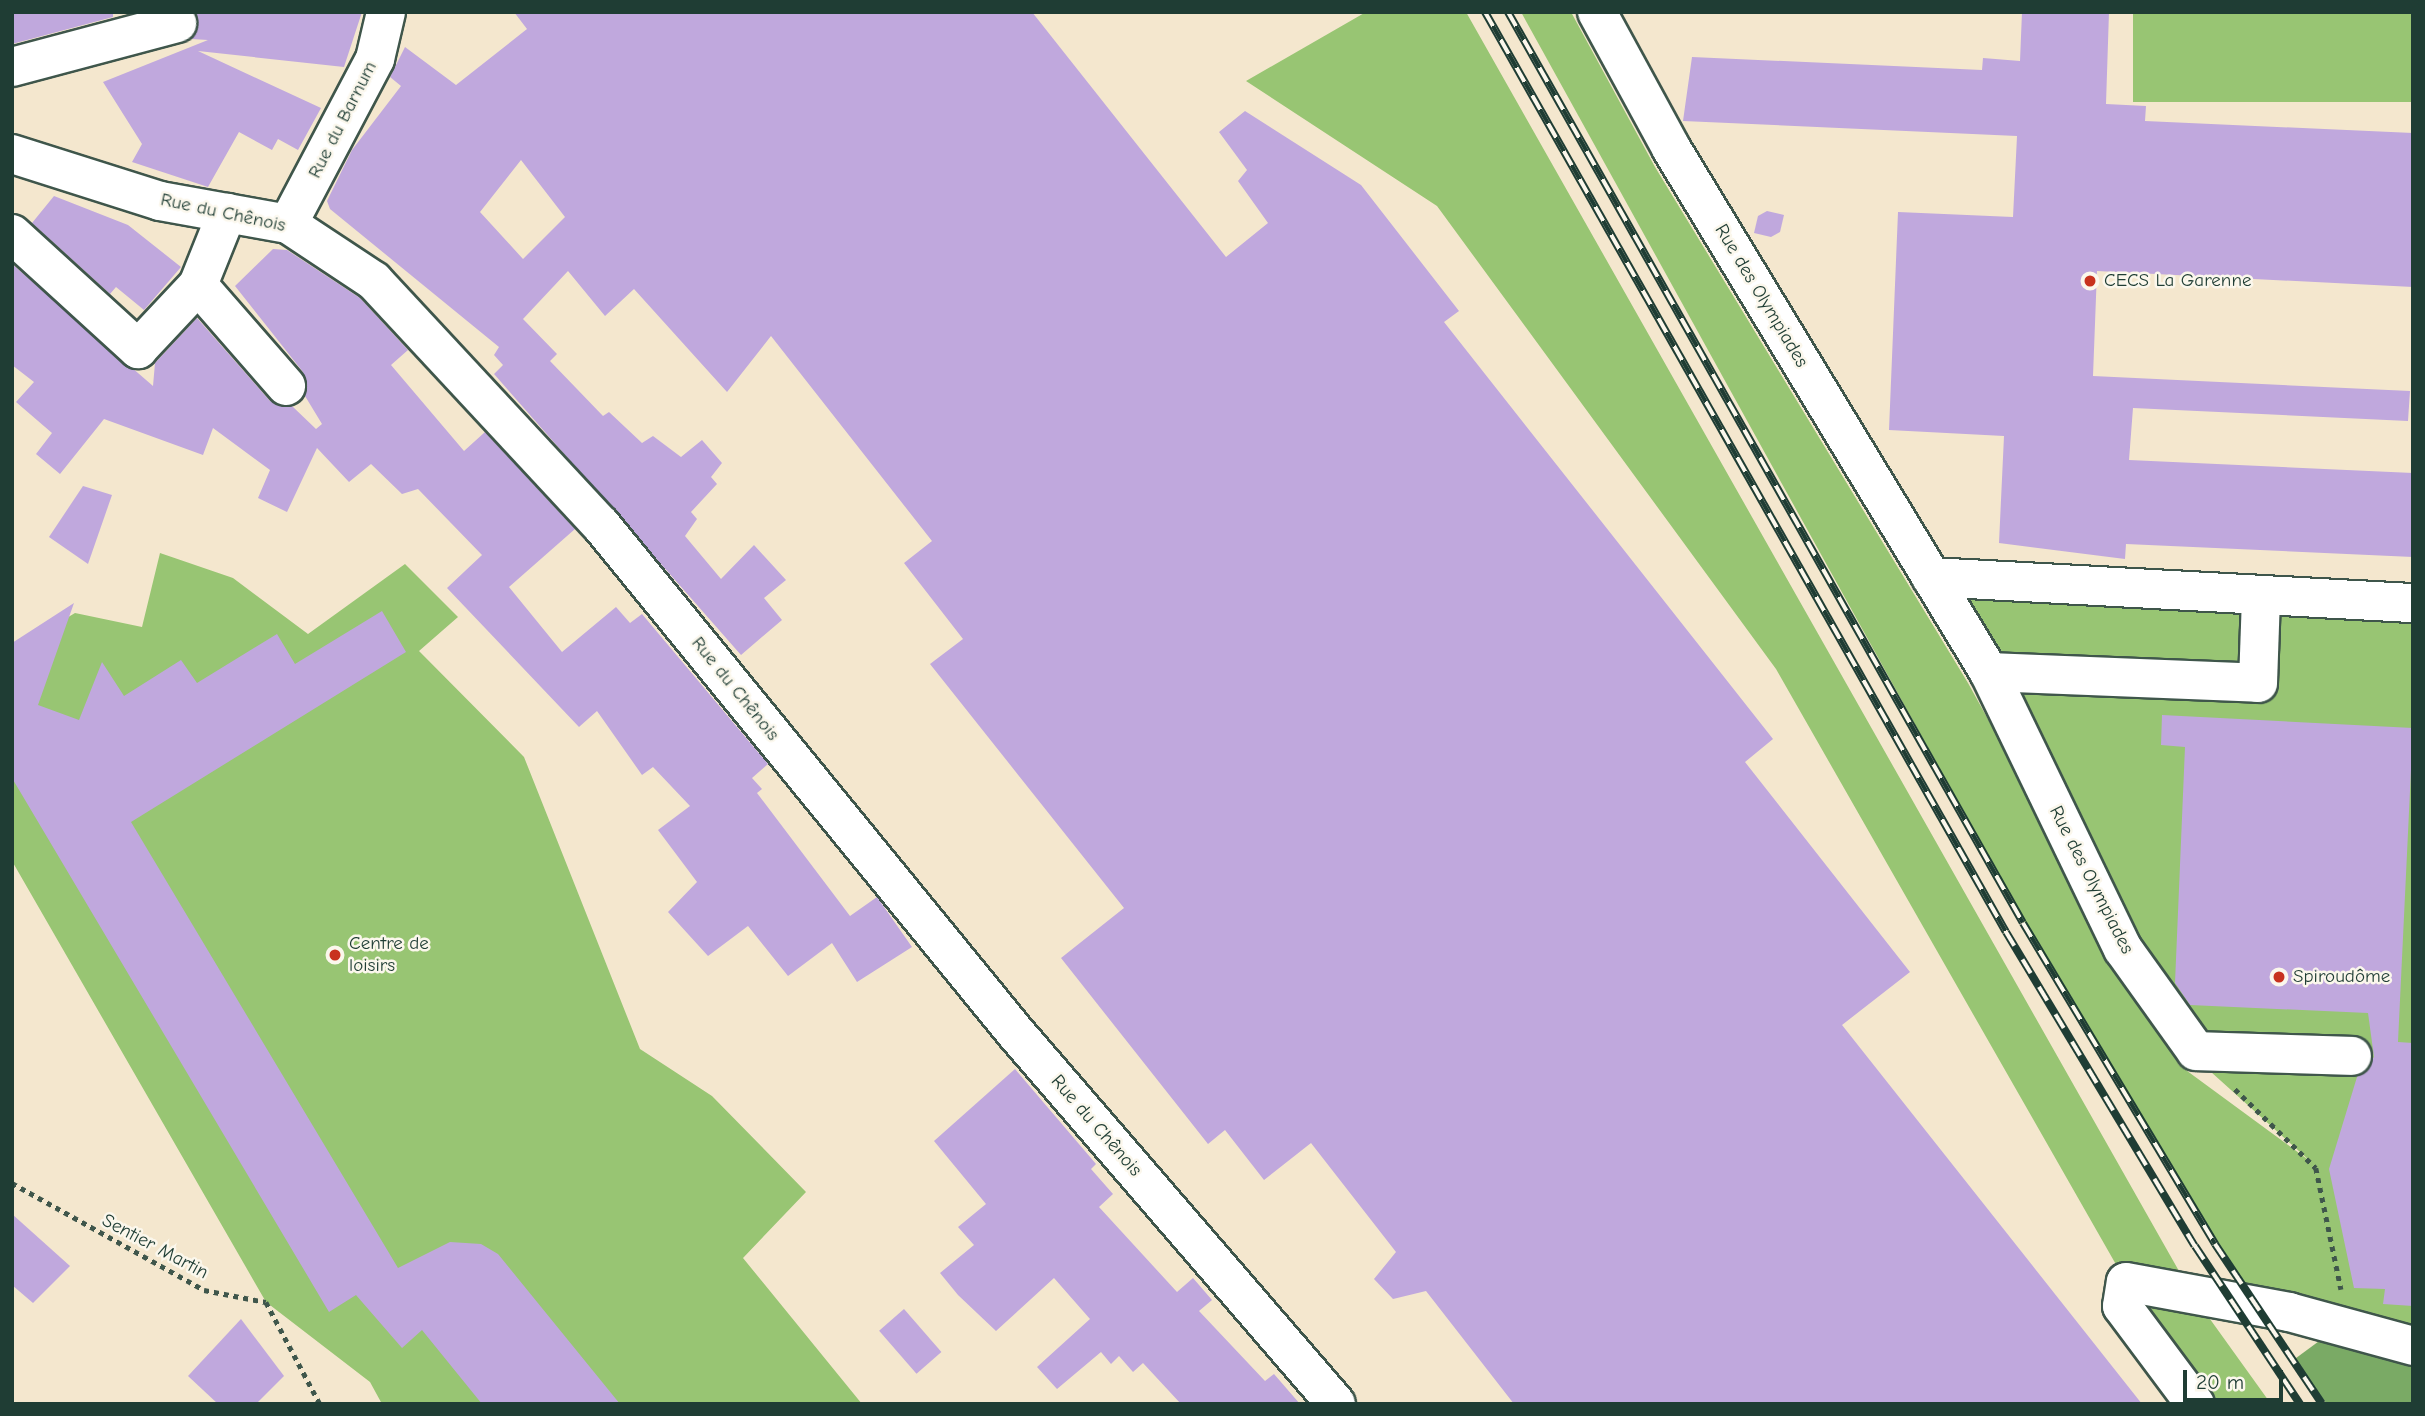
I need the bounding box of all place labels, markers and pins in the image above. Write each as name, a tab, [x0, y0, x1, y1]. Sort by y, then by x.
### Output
place label: CECS La Garenne	[2104, 270, 2251, 292]
marker: CECS La Garenne	[2082, 273, 2098, 289]
place label: Centre de loisirs	[349, 933, 429, 977]
marker: Centre de loisirs	[327, 947, 343, 963]
place label: Spiroudôme	[2293, 966, 2390, 988]
marker: Spiroudôme	[2271, 969, 2287, 985]

